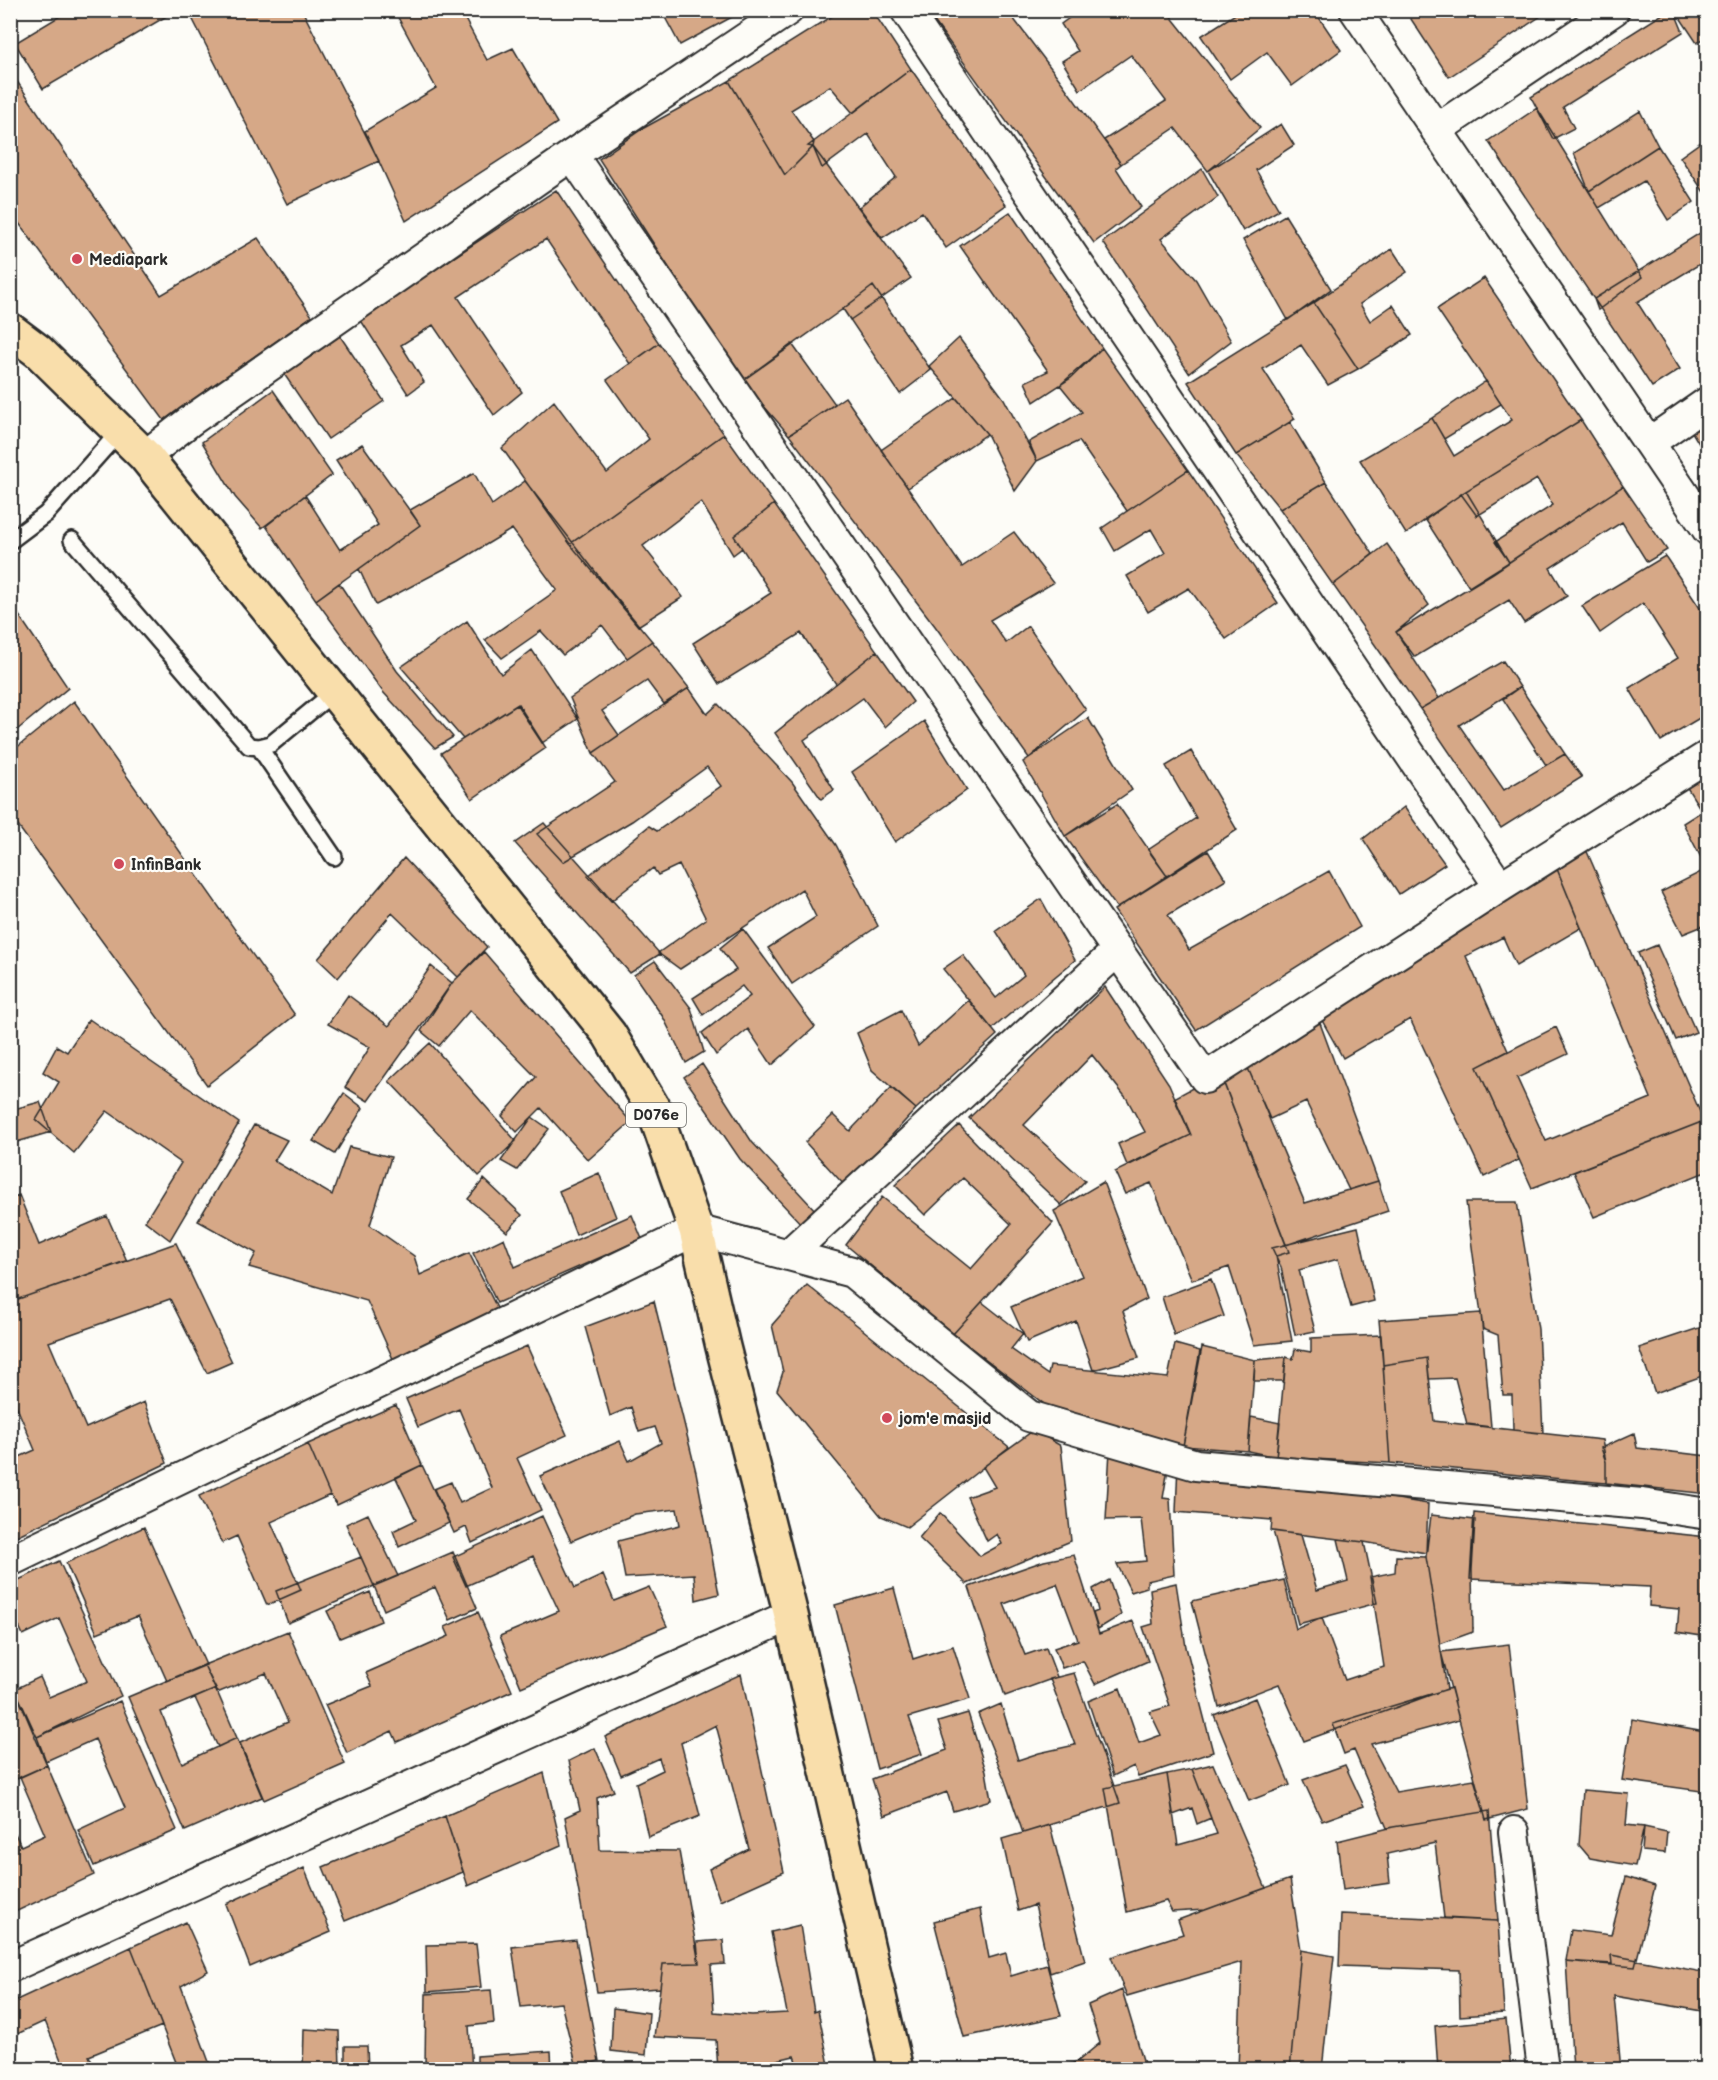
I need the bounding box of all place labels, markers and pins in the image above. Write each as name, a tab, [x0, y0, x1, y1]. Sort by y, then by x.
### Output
place label: Mediapark	[89, 251, 168, 270]
marker: Mediapark	[70, 252, 84, 266]
place label: InfinBank	[131, 856, 202, 875]
marker: InfinBank	[112, 857, 126, 871]
place label: jom'e masjid	[898, 1410, 991, 1429]
marker: jom'e masjid	[880, 1411, 894, 1425]

